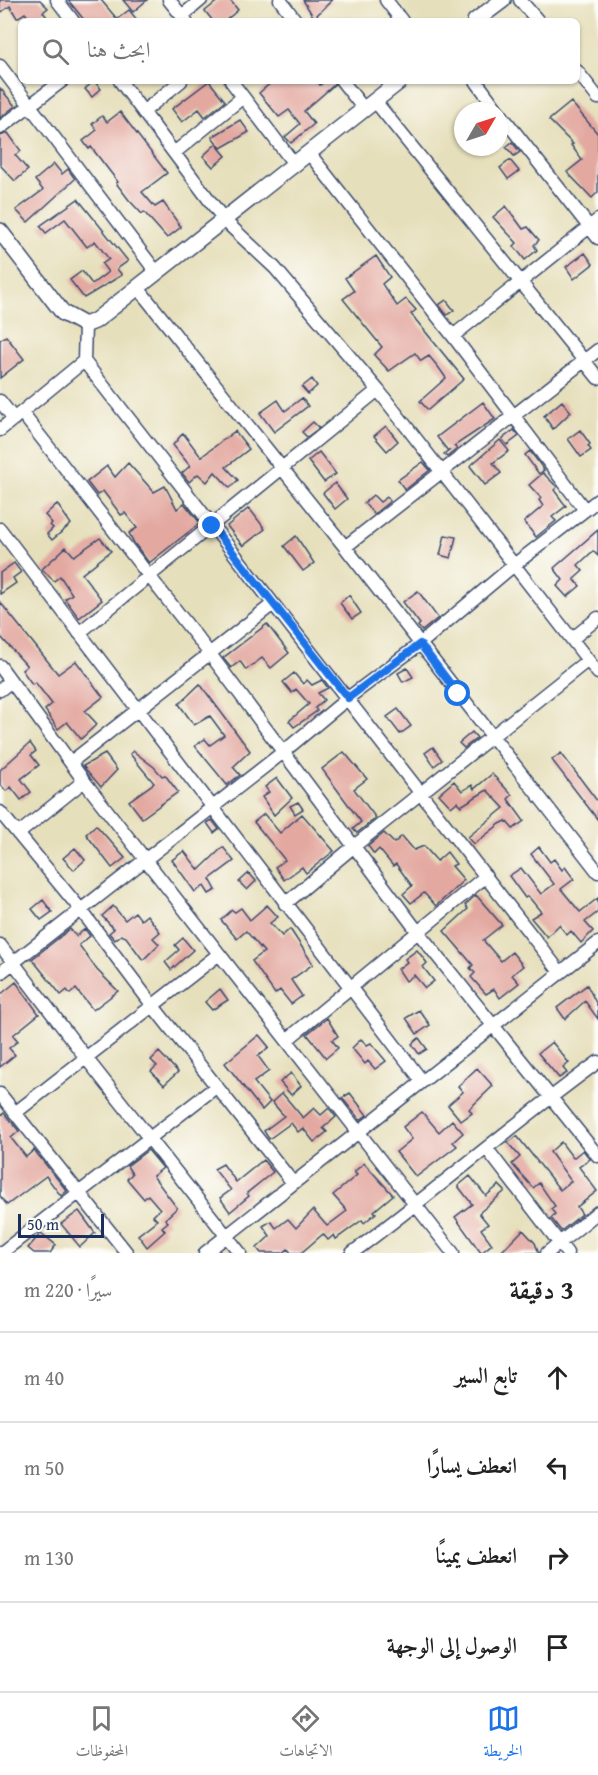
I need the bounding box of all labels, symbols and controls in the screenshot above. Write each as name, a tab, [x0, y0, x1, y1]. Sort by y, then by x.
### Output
search box	[18, 18, 580, 84]
text: ابحث هنا	[87, 33, 151, 65]
icon: search	[39, 35, 72, 68]
north arrow	[454, 102, 508, 156]
route end	[198, 512, 224, 538]
route start	[444, 680, 470, 706]
scale bar	[18, 1211, 104, 1238]
text: 50 m	[27, 1212, 59, 1236]
text: 3 دقيقة	[509, 1270, 574, 1309]
text: سيرًا · 220 m	[24, 1275, 112, 1304]
text: تابع السير	[455, 1359, 517, 1391]
icon: ahead	[541, 1361, 574, 1394]
text: 40 m	[24, 1363, 64, 1392]
text: انعطف يسارًا	[427, 1449, 517, 1481]
icon: left	[541, 1451, 574, 1484]
text: 50 m	[24, 1453, 64, 1482]
text: انعطف يمينًا	[436, 1539, 517, 1571]
icon: right	[541, 1541, 574, 1574]
text: 130 m	[24, 1543, 74, 1572]
text: الوصول إلى الوجهة	[387, 1629, 517, 1661]
icon: arrive	[541, 1631, 574, 1664]
tab: المحفوظات	[76, 1702, 128, 1766]
tab: الاتجاهات	[279, 1702, 333, 1766]
tab: الخريطة	[484, 1702, 523, 1766]

